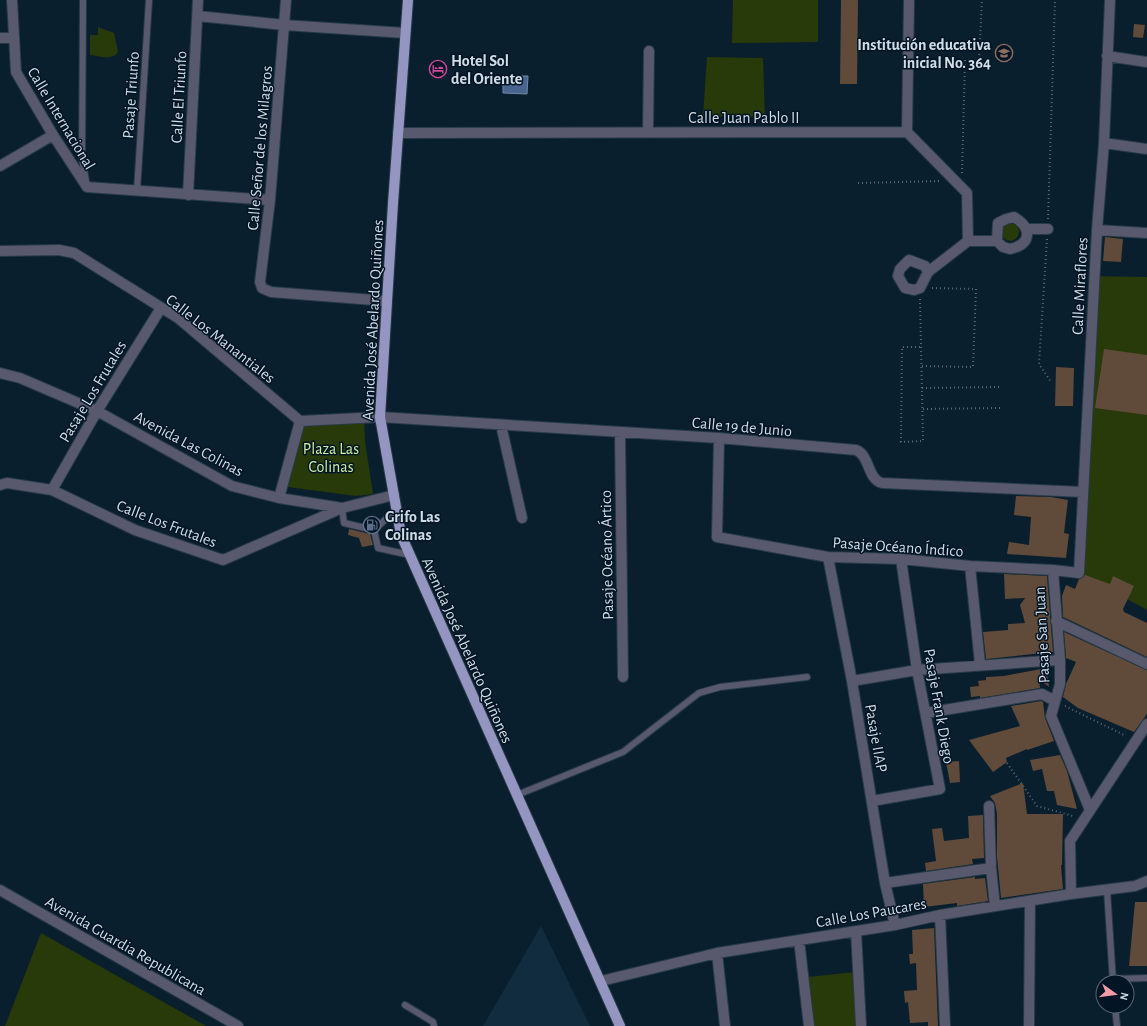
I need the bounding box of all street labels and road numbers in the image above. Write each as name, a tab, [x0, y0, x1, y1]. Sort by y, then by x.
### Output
street label: Calle El Triunfo	[169, 50, 189, 144]
street label: Pasaje Triunfo	[120, 51, 143, 139]
street label: Calle Internacional	[24, 65, 98, 173]
street label: Calle Señor de los Milagros	[245, 65, 275, 231]
street label: Calle Juan Pablo II	[688, 110, 800, 126]
street label: Avenida José Abelardo Quiñones	[360, 219, 387, 421]
street label: Calle Miraflores	[1069, 237, 1091, 335]
street label: Calle Los Manantiales	[163, 291, 278, 386]
street label: Pasaje Los Frutales	[56, 338, 130, 445]
street label: Avenida Las Colinas	[131, 408, 246, 479]
street label: Calle 19 de Junio	[691, 415, 793, 439]
street label: Pasaje Océano Ártico	[596, 490, 617, 620]
street label: Calle Los Frutales	[114, 497, 219, 550]
street label: Pasaje Océano Índico	[832, 532, 964, 561]
street label: Avenida José Abelardo Quiñones	[418, 555, 515, 746]
street label: Pasaje San Juan	[1031, 586, 1054, 684]
street label: Pasaje Frank Diego	[920, 647, 957, 765]
street label: Pasaje IIAP	[861, 703, 890, 774]
street label: Avenida Guardia Republicana	[43, 893, 208, 998]
street label: Calle Los Paucares	[815, 895, 928, 931]

